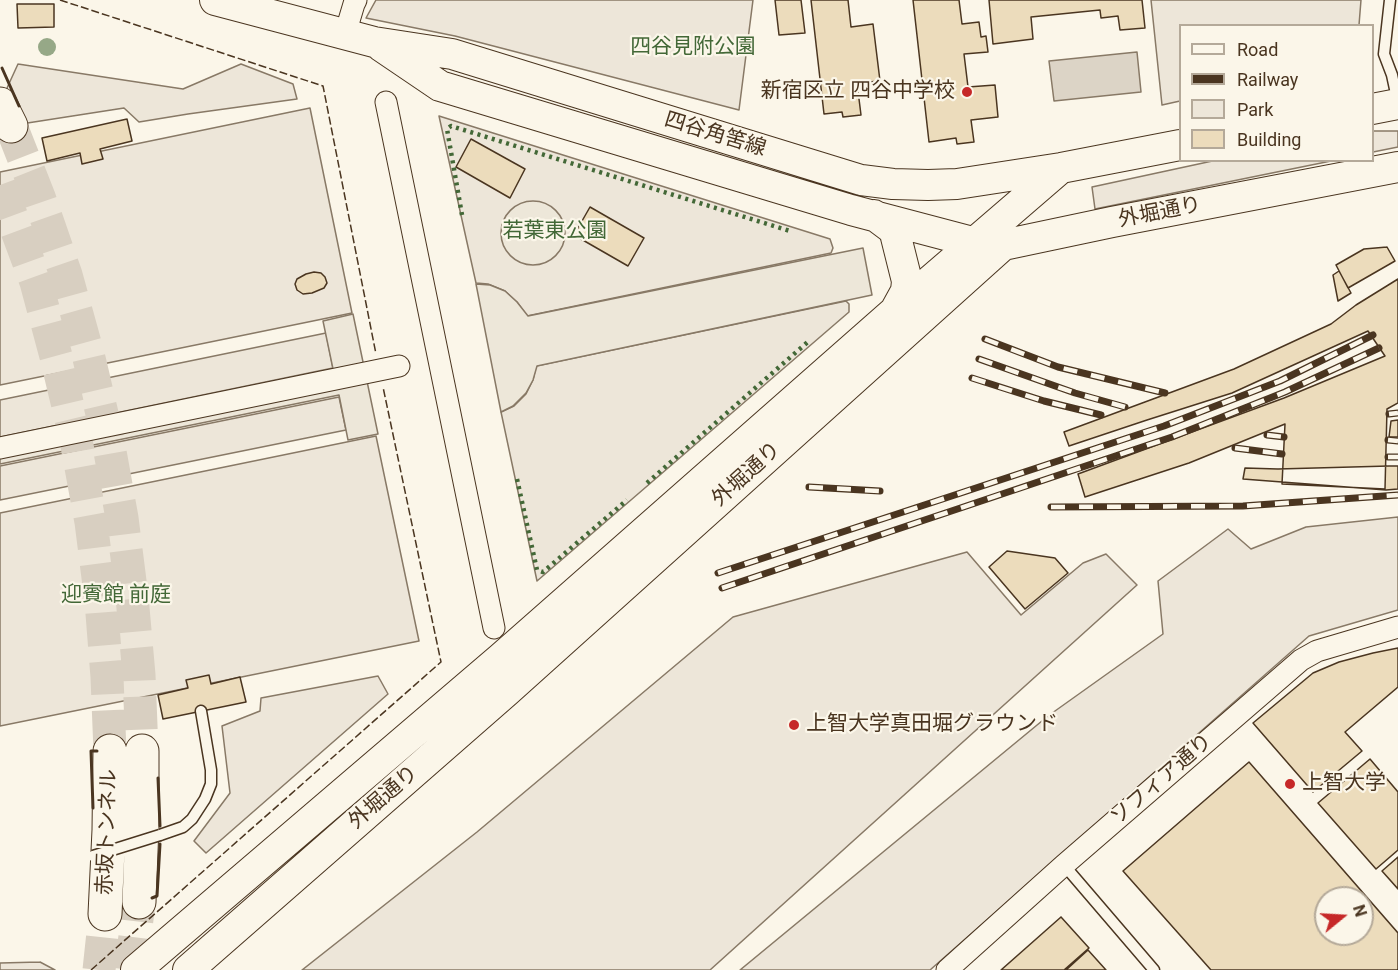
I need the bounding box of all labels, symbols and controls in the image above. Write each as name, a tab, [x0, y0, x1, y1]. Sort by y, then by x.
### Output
legend	[1179, 24, 1374, 162]
park label: 四谷見附公園	[630, 35, 756, 61]
text: Road	[1237, 39, 1278, 60]
text: Railway	[1237, 69, 1298, 90]
place label: 新宿区立 四谷中学校	[761, 79, 955, 105]
marker: 新宿区立 四谷中学校	[960, 85, 974, 99]
text: Park	[1237, 99, 1273, 120]
street label: 四谷角筈線	[661, 108, 769, 162]
text: Building	[1237, 129, 1301, 150]
street label: 外堀通り	[1116, 193, 1204, 233]
park label: 若葉東公園	[503, 219, 607, 245]
street label: 外堀通り	[707, 438, 787, 512]
park label: 迎賓館 前庭	[61, 583, 171, 609]
place label: 上智大学真田堀グラウンド	[806, 712, 1058, 738]
marker: 上智大学真田堀グラウンド	[787, 718, 801, 732]
street label: ソフィア通り	[1106, 729, 1218, 831]
street label: 外堀通り	[344, 761, 424, 835]
street label: 赤坂トンネル	[93, 769, 123, 895]
place label: 上智大学	[1302, 771, 1386, 797]
marker: 上智大学	[1283, 777, 1297, 791]
north arrow	[1314, 886, 1374, 946]
text: N	[1349, 903, 1370, 919]

